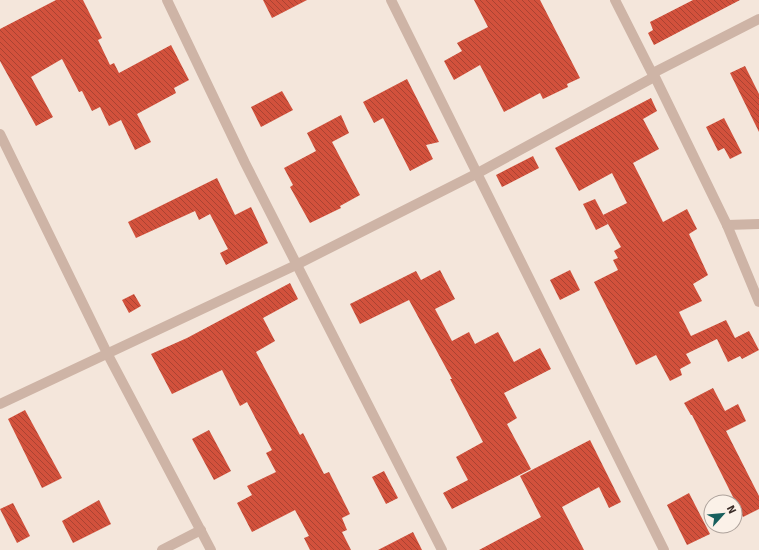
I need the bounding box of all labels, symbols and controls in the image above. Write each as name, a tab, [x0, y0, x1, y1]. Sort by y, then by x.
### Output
north arrow	[703, 494, 743, 534]
text: N	[724, 503, 739, 516]

